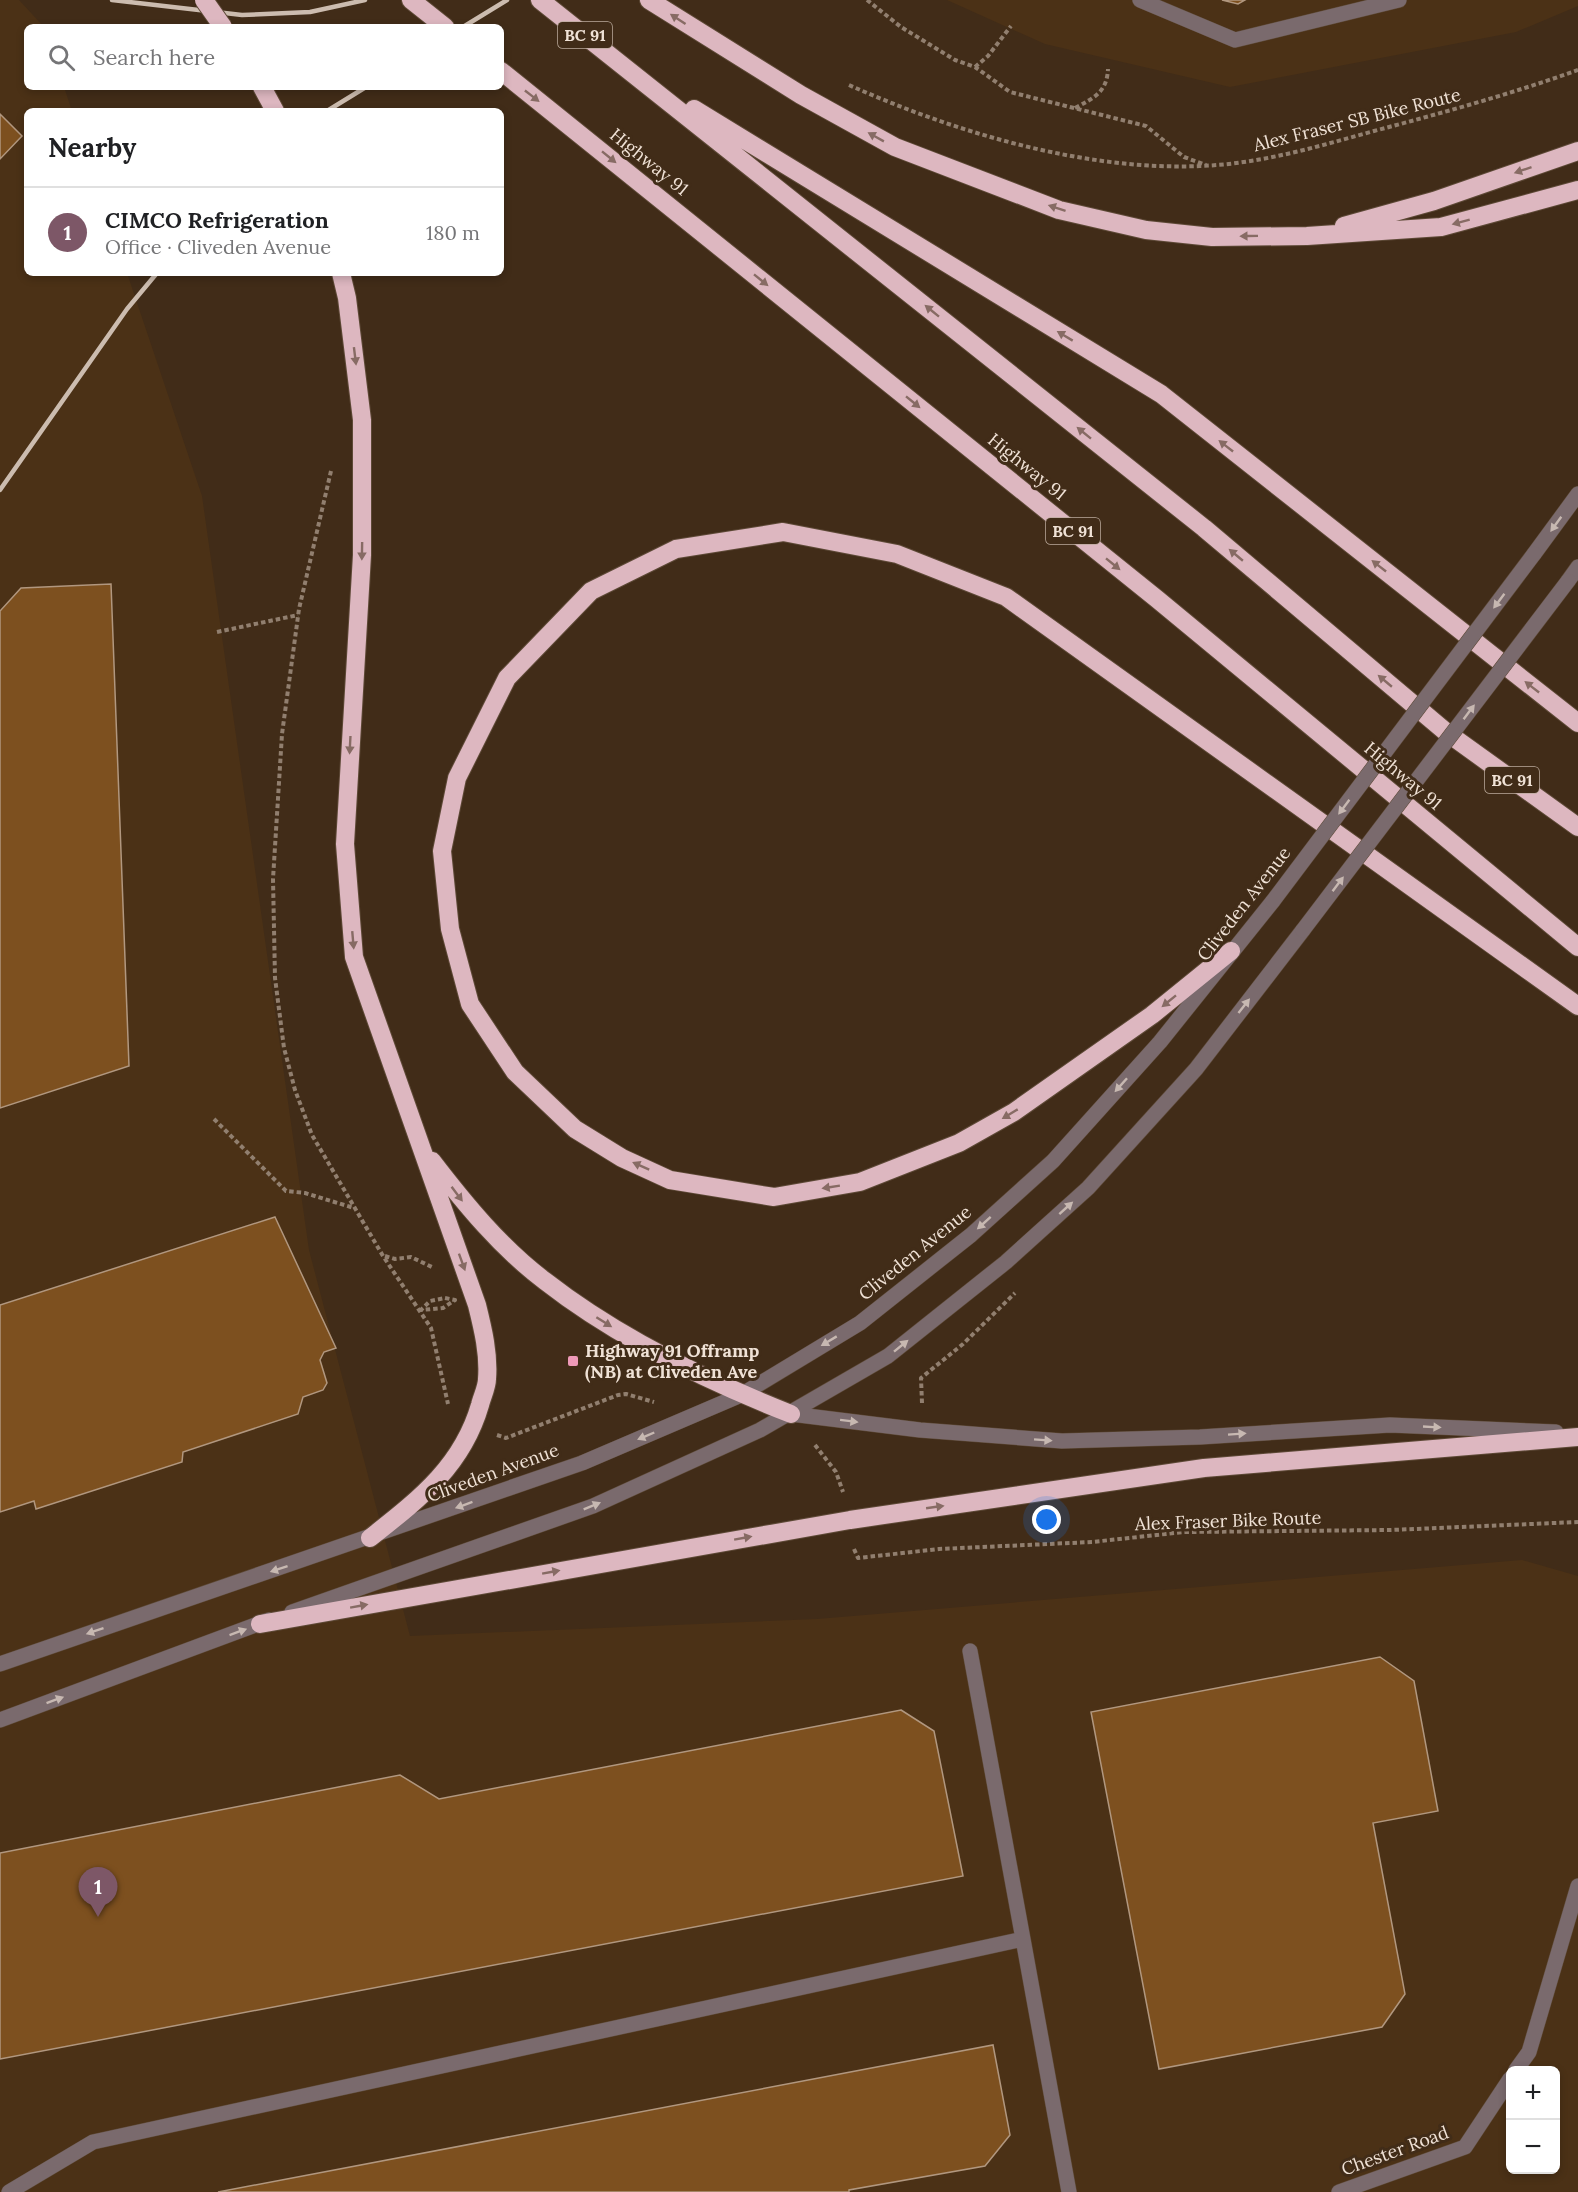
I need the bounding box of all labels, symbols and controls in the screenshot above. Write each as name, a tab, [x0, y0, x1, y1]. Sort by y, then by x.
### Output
one-way arrow	[670, 14, 686, 25]
road number: BC 91	[558, 22, 612, 48]
search box	[24, 24, 504, 90]
icon: search	[45, 41, 78, 74]
text: Search here	[93, 43, 215, 71]
street label: Alex Fraser SB Bike Route	[1250, 83, 1463, 157]
one-way arrow	[524, 89, 539, 102]
street label: Highway 91	[605, 123, 693, 200]
text: Nearby	[48, 131, 136, 164]
one-way arrow	[867, 132, 884, 142]
one-way arrow	[601, 151, 617, 164]
one-way arrow	[1514, 166, 1532, 176]
one-way arrow	[1048, 203, 1066, 213]
text: CIMCO Refrigeration	[105, 206, 329, 234]
one-way arrow	[1452, 218, 1470, 227]
text: 1	[63, 220, 72, 245]
text: 180 m	[426, 220, 480, 245]
one-way arrow	[1239, 231, 1258, 241]
text: Office · Cliveden Avenue	[105, 234, 331, 259]
one-way arrow	[753, 273, 769, 286]
one-way arrow	[924, 305, 940, 318]
one-way arrow	[1057, 330, 1073, 341]
one-way arrow	[350, 347, 359, 366]
one-way arrow	[905, 396, 920, 408]
one-way arrow	[1076, 426, 1092, 439]
street label: Highway 91	[983, 428, 1071, 505]
one-way arrow	[1218, 439, 1234, 452]
one-way arrow	[1550, 515, 1562, 531]
road number: BC 91	[1046, 518, 1100, 544]
one-way arrow	[357, 541, 367, 560]
one-way arrow	[1229, 549, 1244, 562]
one-way arrow	[1106, 557, 1121, 570]
one-way arrow	[1371, 560, 1387, 573]
one-way arrow	[1492, 593, 1505, 609]
one-way arrow	[1378, 675, 1393, 688]
one-way arrow	[1524, 681, 1540, 694]
one-way arrow	[1463, 704, 1475, 720]
one-way arrow	[346, 736, 355, 755]
street label: Highway 91	[1360, 736, 1447, 815]
road number: BC 91	[1485, 767, 1539, 793]
one-way arrow	[1337, 799, 1350, 815]
street label: Cliveden Avenue	[1192, 842, 1295, 965]
one-way arrow	[1332, 876, 1344, 891]
one-way arrow	[348, 930, 358, 949]
one-way arrow	[1162, 995, 1177, 1007]
one-way arrow	[1238, 999, 1250, 1014]
one-way arrow	[1115, 1077, 1128, 1092]
one-way arrow	[1002, 1108, 1018, 1119]
one-way arrow	[632, 1162, 649, 1171]
one-way arrow	[821, 1183, 840, 1192]
one-way arrow	[451, 1187, 463, 1202]
street label: Cliveden Avenue	[854, 1200, 976, 1305]
one-way arrow	[1058, 1202, 1073, 1215]
one-way arrow	[977, 1216, 992, 1229]
one-way arrow	[457, 1253, 467, 1271]
one-way arrow	[596, 1316, 612, 1327]
one-way arrow	[821, 1336, 837, 1347]
place label: Highway 91 Offramp (NB) at Cliveden Ave	[585, 1339, 759, 1383]
one-way arrow	[893, 1341, 908, 1353]
marker: Highway 91 Offramp (NB) at Cliveden Ave	[566, 1354, 580, 1368]
one-way arrow	[839, 1416, 858, 1426]
one-way arrow	[1423, 1422, 1442, 1431]
one-way arrow	[1228, 1430, 1247, 1439]
one-way arrow	[637, 1432, 655, 1441]
one-way arrow	[1033, 1435, 1052, 1444]
street label: Cliveden Avenue	[424, 1438, 562, 1507]
one-way arrow	[454, 1500, 472, 1510]
one-way arrow	[584, 1501, 602, 1511]
one-way arrow	[926, 1503, 945, 1512]
your location	[1032, 1505, 1061, 1534]
street label: Alex Fraser Bike Route	[1133, 1506, 1322, 1535]
one-way arrow	[733, 1533, 752, 1542]
one-way arrow	[270, 1565, 288, 1574]
one-way arrow	[541, 1567, 560, 1576]
one-way arrow	[349, 1601, 368, 1610]
one-way arrow	[229, 1626, 247, 1636]
one-way arrow	[86, 1627, 104, 1637]
one-way arrow	[46, 1694, 64, 1704]
pin: 1	[78, 1868, 118, 1917]
map controls	[1506, 2066, 1560, 2174]
button: +	[1506, 2066, 1560, 2120]
street label: Chester Road	[1338, 2120, 1452, 2181]
button: −	[1506, 2120, 1560, 2174]

